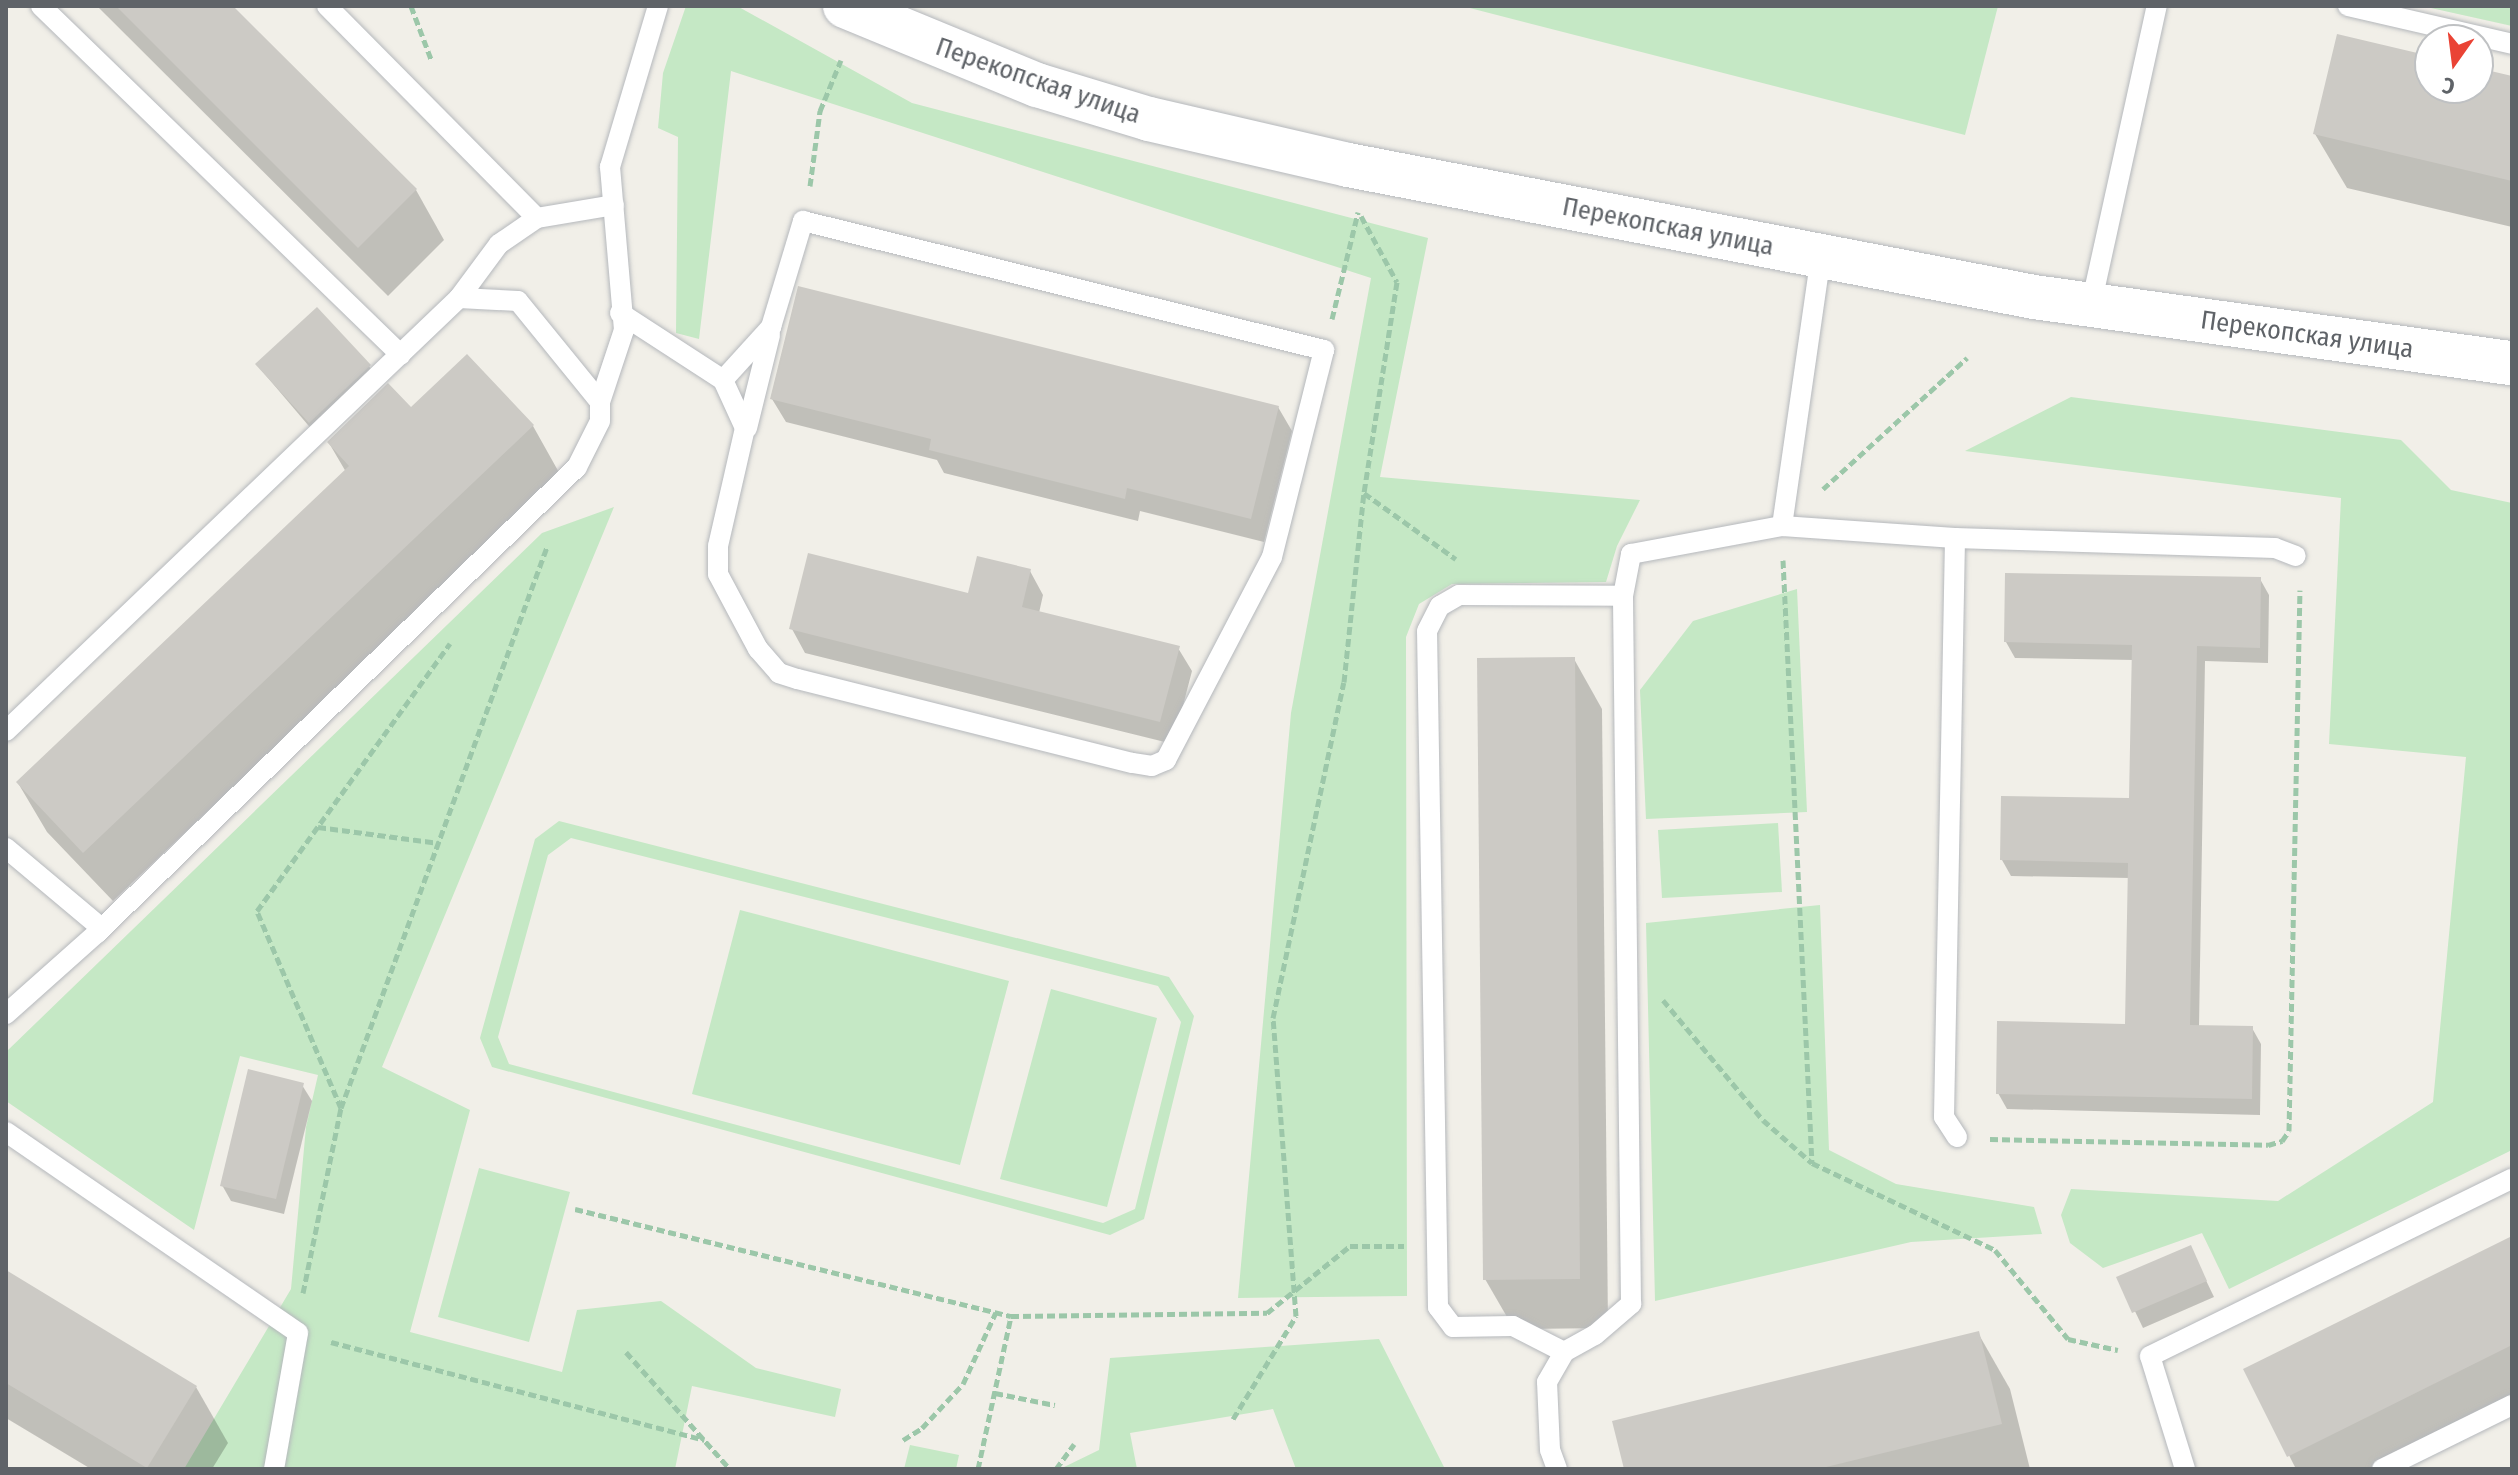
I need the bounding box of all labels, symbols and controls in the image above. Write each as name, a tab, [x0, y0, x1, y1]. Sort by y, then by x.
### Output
north arrow	[2414, 24, 2494, 104]
street label: Перекопская улица	[932, 31, 1144, 131]
text: С	[2440, 71, 2457, 100]
street label: Перекопская улица	[1560, 191, 1776, 263]
street label: Перекопская улица	[2199, 305, 2415, 365]

